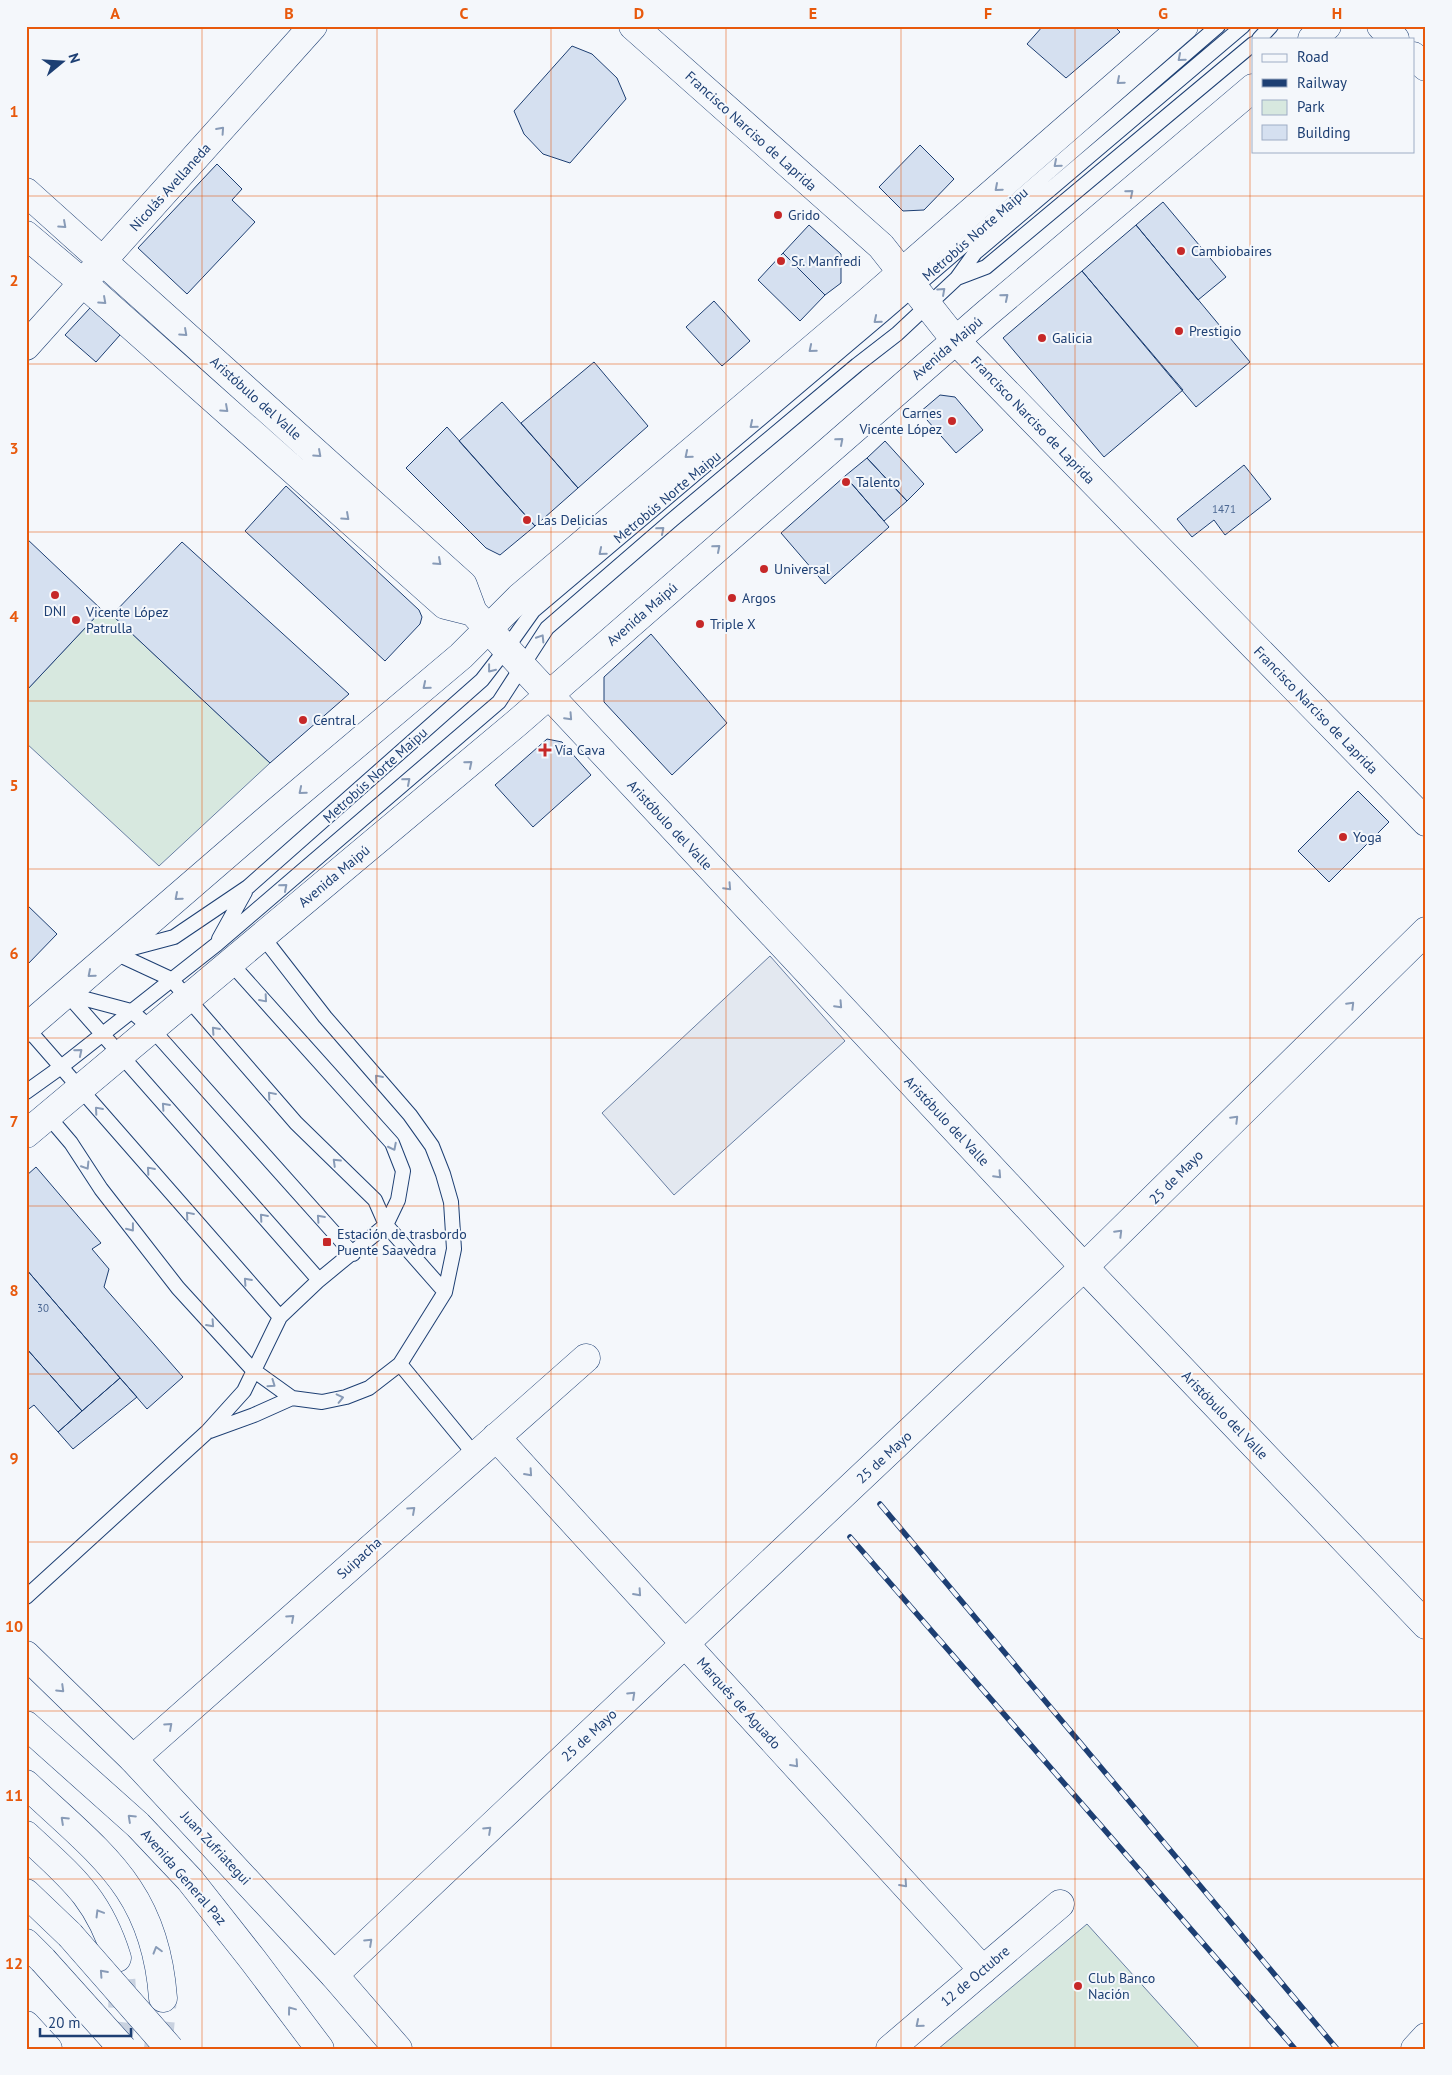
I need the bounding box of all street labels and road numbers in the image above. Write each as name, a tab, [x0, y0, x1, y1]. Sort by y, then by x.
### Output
street label: Francisco Narciso de Laprida	[681, 67, 821, 195]
street label: Nicolás Avellaneda	[126, 139, 214, 235]
street label: Metrobús Norte Maipu	[918, 183, 1032, 285]
street label: Avenida Maipú	[908, 312, 986, 384]
street label: Aristóbulo del Valle	[207, 352, 305, 444]
street label: Francisco Narciso de Laprida	[967, 352, 1099, 488]
street label: Metrobús Norte Maipu	[610, 447, 724, 547]
street label: Avenida Maipú	[603, 578, 681, 650]
street label: Francisco Narciso de Laprida	[1250, 642, 1382, 778]
street label: Metrobús Norte Maipu	[319, 723, 431, 827]
street label: Aristóbulo del Valle	[624, 776, 716, 874]
street label: Avenida Maipú	[295, 841, 373, 911]
street label: Aristóbulo del Valle	[901, 1072, 993, 1170]
street label: 25 de Mayo	[1145, 1146, 1207, 1208]
street label: Aristóbulo del Valle	[1178, 1367, 1272, 1463]
street label: 25 de Mayo	[853, 1427, 915, 1487]
street label: Suipacha	[333, 1533, 385, 1583]
street label: Marqués de Aguado	[693, 1653, 785, 1753]
street label: 25 de Mayo	[558, 1705, 620, 1765]
street label: Juan Zufriategui	[176, 1806, 255, 1889]
street label: Avenida General Paz	[137, 1825, 231, 1929]
street label: 12 de Octubre	[937, 1942, 1013, 2010]

